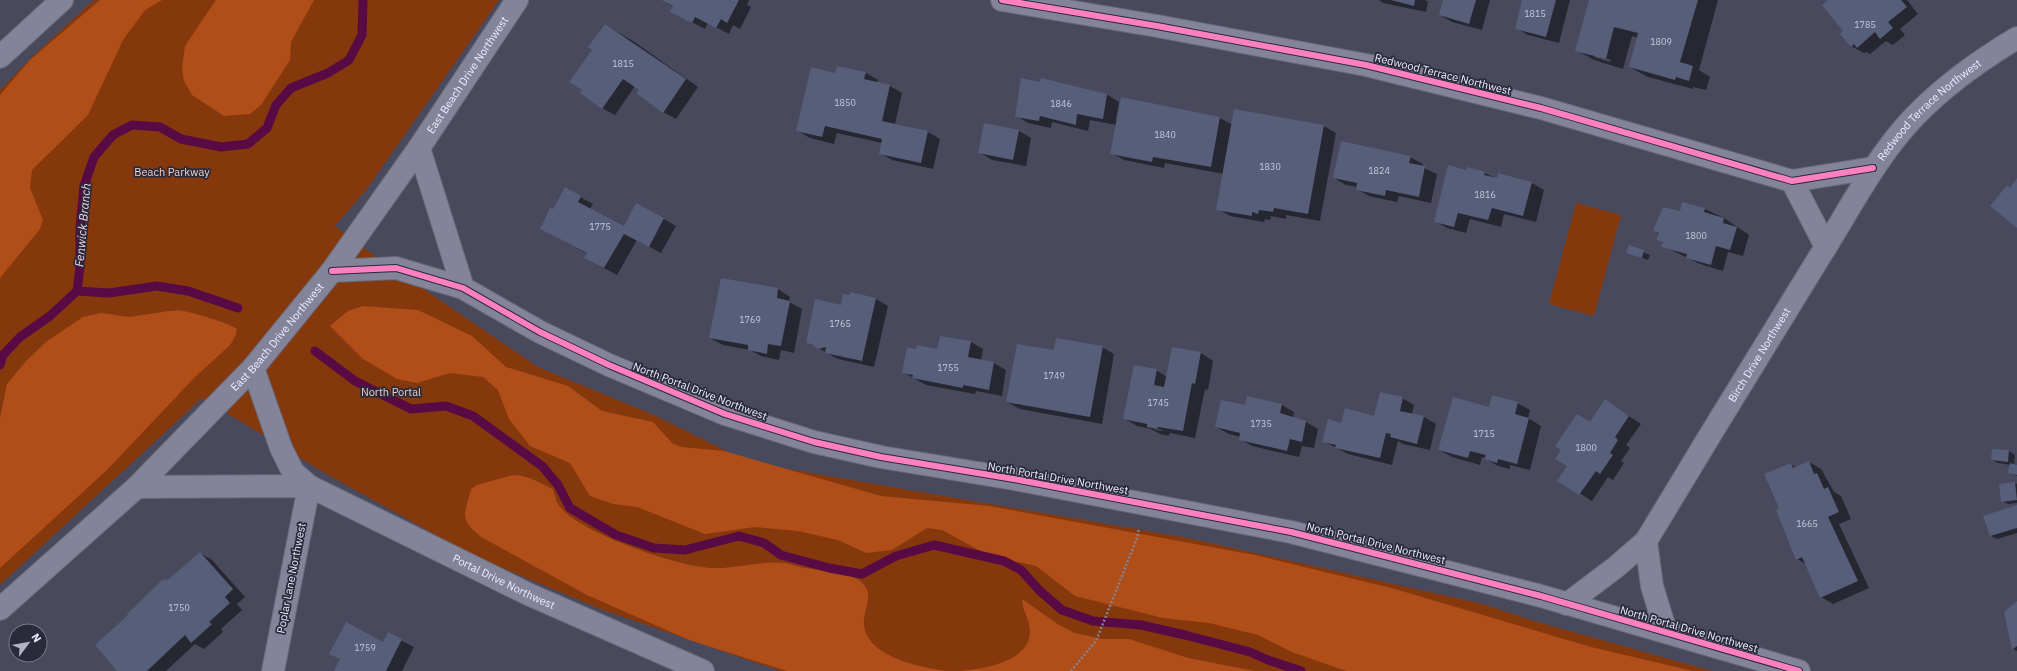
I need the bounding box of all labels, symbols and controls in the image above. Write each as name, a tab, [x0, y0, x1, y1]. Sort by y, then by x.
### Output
house number: 1815	[1524, 8, 1546, 19]
street label: East Beach Drive Northwest	[424, 14, 511, 136]
house number: 1785	[1854, 19, 1876, 30]
house number: 1809	[1650, 36, 1672, 47]
street label: Redwood Terrace Northwest	[1373, 50, 1513, 98]
street label: Redwood Terrace Northwest	[1874, 56, 1984, 163]
house number: 1815	[612, 58, 634, 69]
house number: 1850	[834, 97, 856, 108]
house number: 1846	[1050, 98, 1072, 109]
house number: 1840	[1154, 129, 1176, 140]
house number: 1830	[1259, 161, 1281, 172]
park label: Beach Parkway	[134, 165, 210, 179]
house number: 1824	[1368, 165, 1390, 176]
water label: Fenwick Branch	[71, 182, 94, 268]
house number: 1816	[1474, 189, 1496, 200]
house number: 1775	[589, 221, 611, 232]
house number: 1800	[1685, 230, 1707, 241]
street label: East Beach Drive Northwest	[227, 280, 327, 394]
street label: Birch Drive Northwest	[1725, 305, 1794, 405]
house number: 1769	[739, 314, 761, 325]
house number: 1765	[829, 318, 851, 329]
street label: North Portal Drive Northwest	[631, 359, 769, 423]
house number: 1755	[937, 362, 959, 373]
house number: 1749	[1043, 370, 1065, 381]
park label: North Portal	[361, 385, 421, 399]
house number: 1745	[1147, 397, 1169, 408]
house number: 1735	[1250, 418, 1272, 429]
house number: 1715	[1473, 428, 1495, 439]
house number: 1800	[1575, 442, 1597, 453]
street label: North Portal Drive Northwest	[987, 459, 1130, 497]
house number: 1665	[1796, 518, 1818, 529]
street label: North Portal Drive Northwest	[1305, 519, 1447, 567]
street label: Poplar Lane Northwest	[273, 521, 309, 634]
street label: Portal Drive Northwest	[450, 551, 557, 612]
house number: 1750	[168, 602, 190, 613]
street label: North Portal Drive Northwest	[1619, 603, 1760, 655]
north arrow	[8, 623, 48, 663]
text: N	[28, 631, 45, 645]
house number: 1759	[354, 642, 376, 653]

